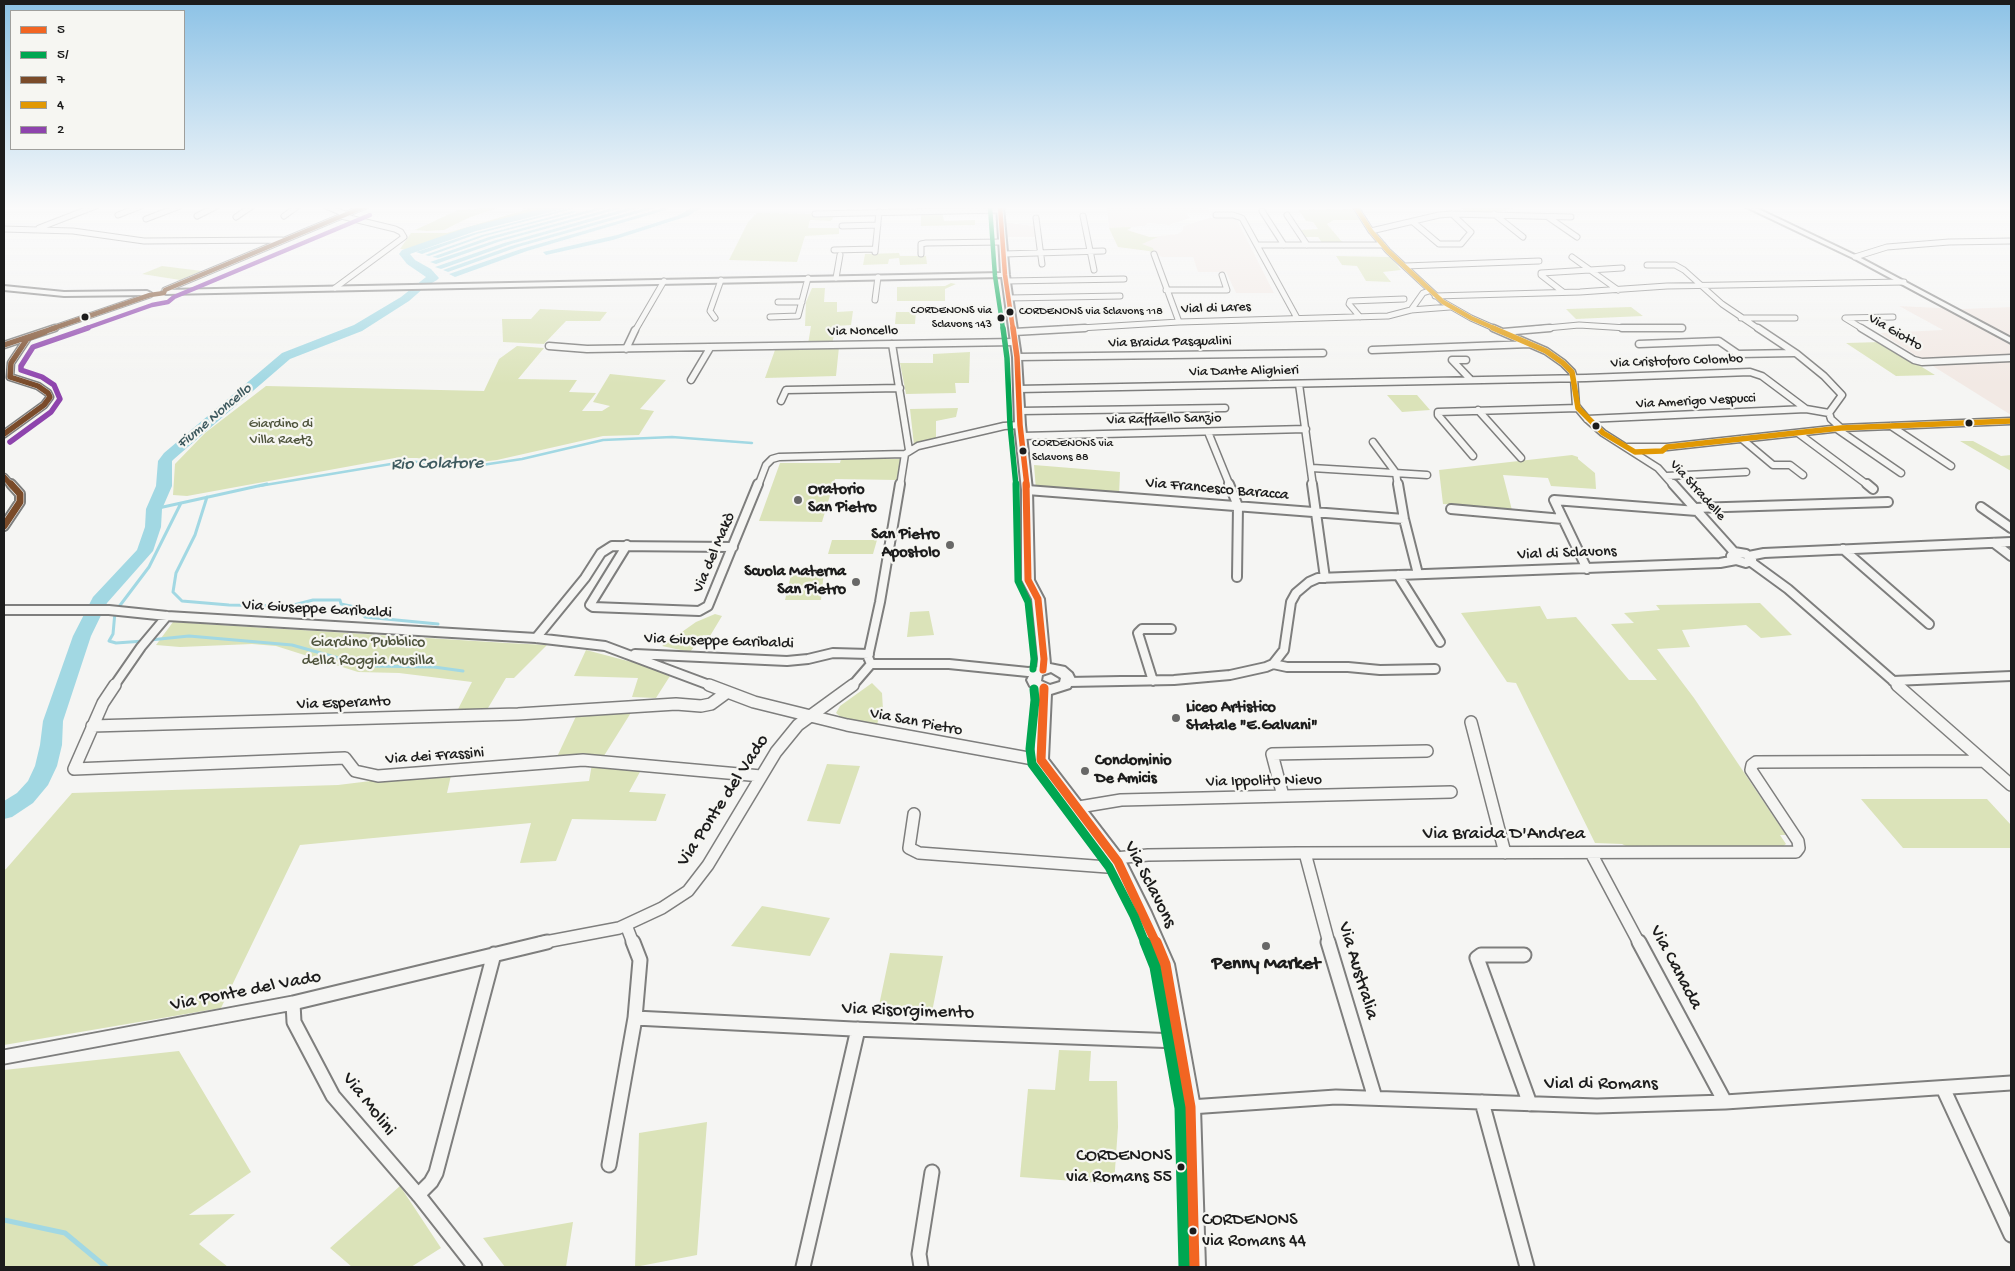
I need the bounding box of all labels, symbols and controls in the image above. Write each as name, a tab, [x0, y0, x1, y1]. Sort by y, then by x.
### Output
legend	[10, 10, 185, 150]
text: 5	[57, 21, 65, 39]
text: 5/	[57, 46, 69, 64]
text: 7	[57, 71, 65, 89]
text: 4	[57, 96, 64, 114]
text: 2	[57, 121, 64, 139]
street label: Vial di Lares	[1181, 299, 1251, 319]
place label: CORDENONS via Sclavons 143	[911, 304, 992, 332]
place label: CORDENONS via Sclavons 118	[1019, 305, 1163, 319]
marker: CORDENONS via Sclavons 118	[1005, 307, 1015, 317]
street label: Via Giotto	[1865, 311, 1925, 355]
unlabelled marker	[80, 312, 90, 322]
marker: CORDENONS via Sclavons 143	[996, 313, 1006, 323]
street label: Via Noncello	[828, 323, 898, 341]
street label: Via Braida Pasqualini	[1108, 334, 1232, 352]
street label: Via Cristoforo Colombo	[1610, 351, 1744, 373]
street label: Via Dante Alighieri	[1189, 363, 1299, 381]
water label: Fiume Noncello	[174, 381, 256, 453]
street label: Via Amerigo Vespucci	[1636, 390, 1756, 414]
street label: Via Raffaello Sanzio	[1106, 411, 1222, 429]
park label: Giardino di Villa Raetz	[249, 417, 313, 450]
unlabelled marker	[1964, 418, 1974, 428]
unlabelled marker	[1591, 421, 1601, 431]
place label: CORDENONS via Sclavons 88	[1032, 437, 1113, 465]
marker: CORDENONS via Sclavons 88	[1018, 446, 1028, 456]
water label: Rio Colatore	[391, 453, 483, 477]
street label: Via Stradelle	[1665, 457, 1729, 525]
street label: Via Francesco Baracca	[1145, 474, 1289, 506]
place label: Oratorio San Pietro	[808, 481, 877, 519]
marker: Oratorio San Pietro	[792, 494, 804, 506]
street label: Via del Makò	[689, 510, 741, 596]
place label: San Pietro Apostolo	[871, 526, 940, 564]
marker: San Pietro Apostolo	[944, 539, 956, 551]
street label: Vial di Sclavons	[1517, 543, 1617, 565]
place label: Scuola Materna San Pietro	[744, 563, 846, 601]
marker: Scuola Materna San Pietro	[850, 576, 862, 588]
street label: Via Giuseppe Garibaldi	[242, 596, 392, 624]
street label: Via Giuseppe Garibaldi	[644, 630, 794, 654]
park label: Giardino Pubblico della Roggia Musilla	[302, 634, 434, 672]
street label: Via Esperanto	[297, 693, 391, 715]
place label: Liceo Artistico Statale "E.Galvani"	[1186, 699, 1318, 737]
street label: Via San Pietro	[868, 705, 964, 741]
marker: Liceo Artistico Statale "E.Galvani"	[1170, 712, 1182, 724]
street label: Via Ponte del Vado	[673, 731, 775, 871]
street label: Via dei Frassini	[385, 744, 485, 770]
place label: Condominio De Amicis	[1095, 752, 1171, 790]
marker: Condominio De Amicis	[1079, 765, 1091, 777]
street label: Via Ippolito Nievo	[1206, 771, 1322, 793]
street label: Via Braida D'Andrea	[1423, 824, 1585, 846]
street label: Via Sclavons	[1118, 838, 1180, 932]
street label: Via Australia	[1331, 920, 1383, 1022]
street label: Via Canada	[1643, 922, 1707, 1014]
marker: Penny Market	[1260, 940, 1272, 952]
place label: Penny Market	[1212, 954, 1320, 976]
street label: Via Ponte del Vado	[169, 966, 323, 1018]
street label: Via Risorgimento	[842, 998, 974, 1026]
street label: Via Molini	[336, 1069, 400, 1141]
street label: Vial di Romans	[1544, 1074, 1658, 1096]
place label: CORDENONS via Romans 55	[1066, 1146, 1172, 1188]
marker: CORDENONS via Romans 55	[1176, 1162, 1186, 1172]
place label: CORDENONS via Romans 44	[1202, 1210, 1306, 1252]
marker: CORDENONS via Romans 44	[1188, 1226, 1198, 1236]

